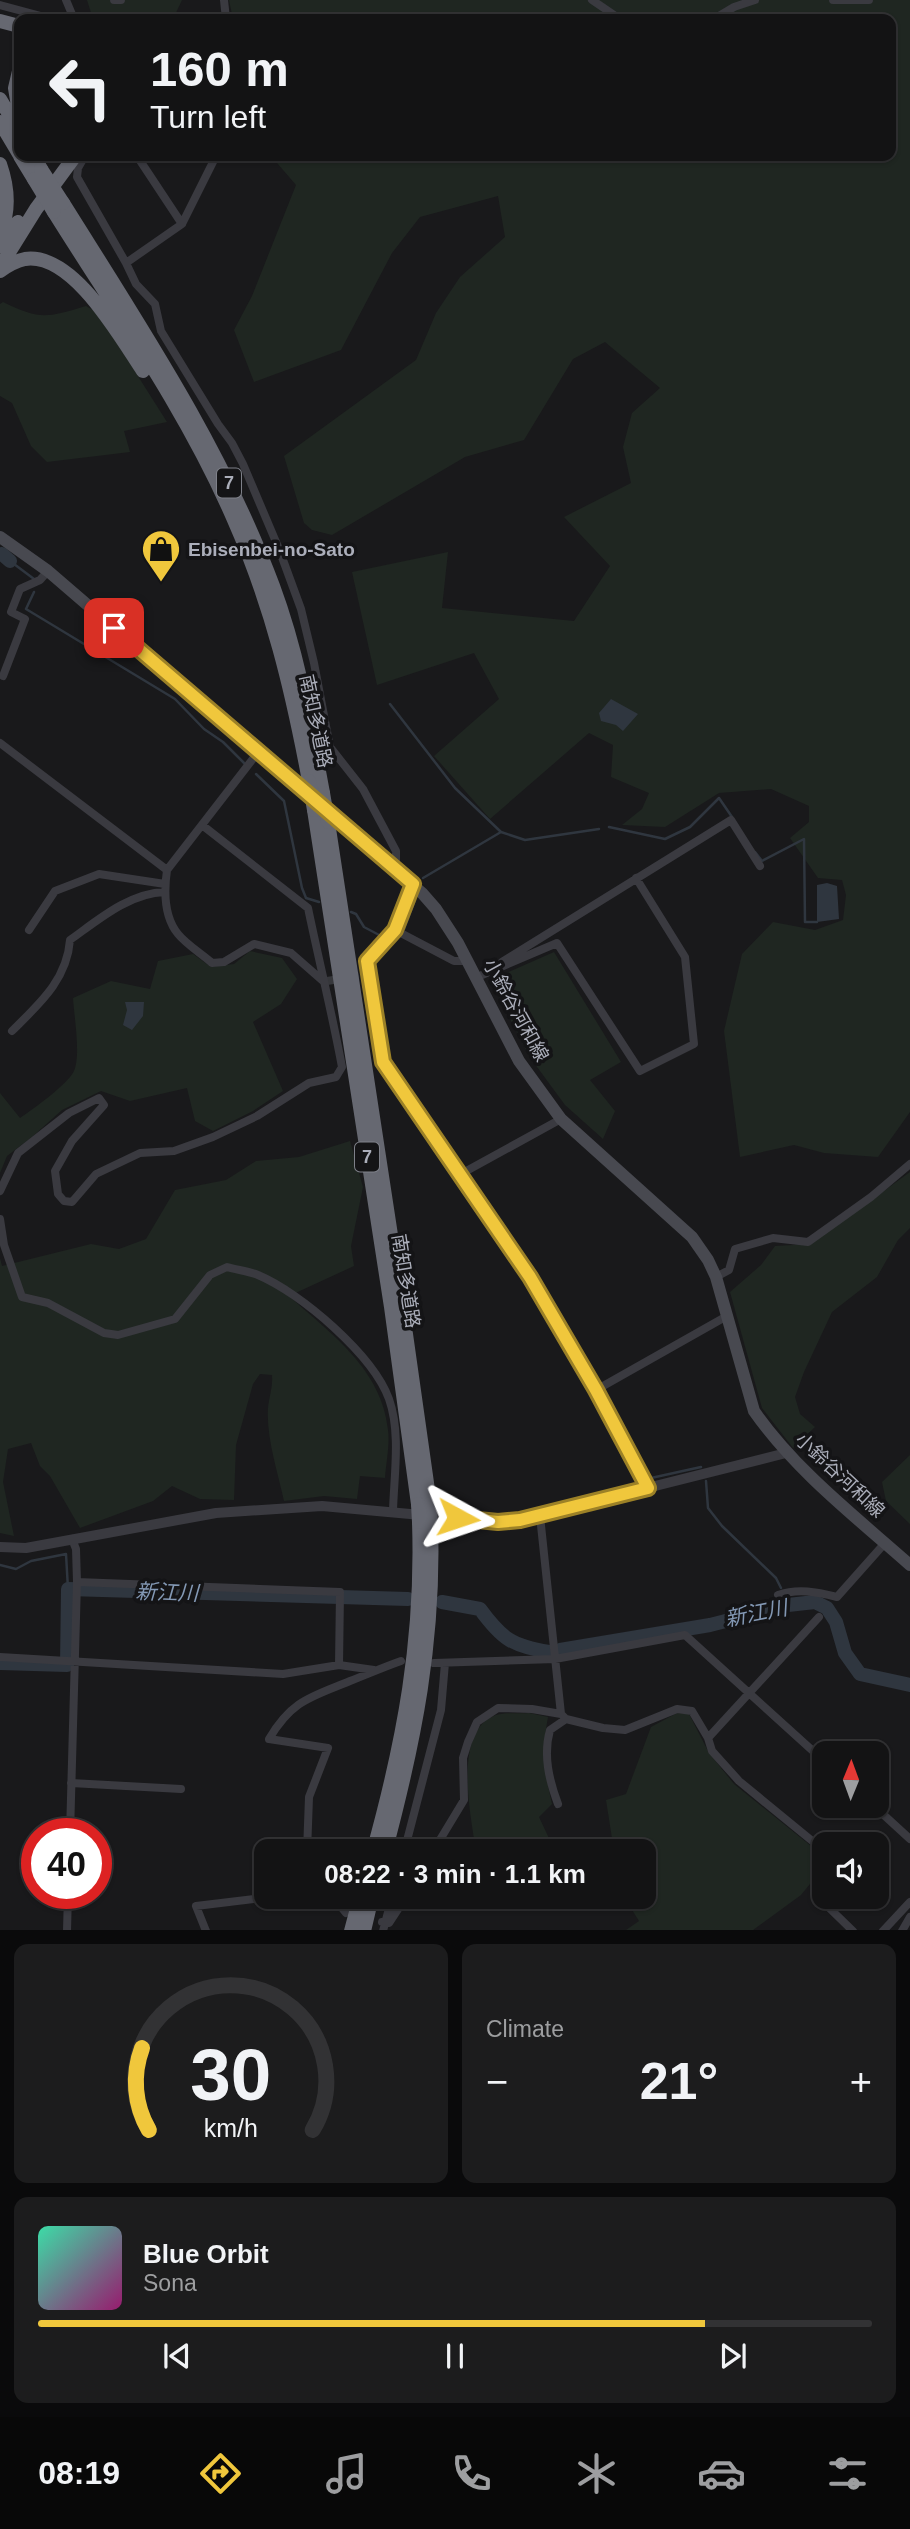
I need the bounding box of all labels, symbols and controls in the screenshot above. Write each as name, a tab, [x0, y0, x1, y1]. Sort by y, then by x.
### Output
icon: left	[35, 42, 126, 133]
text: 160 m	[150, 42, 289, 96]
text: Turn left	[150, 99, 266, 135]
road number: 7	[217, 468, 241, 498]
shop icon: Ebisenbei-no-Sato	[140, 528, 182, 583]
place label: Ebisenbei-no-Sato	[188, 539, 355, 560]
pin	[84, 598, 144, 658]
icon: arrive	[95, 609, 133, 647]
street label: 南知多道路	[296, 672, 336, 770]
street label: 小鈴谷河和線	[479, 955, 553, 1065]
road number: 7	[355, 1142, 379, 1172]
street label: 南知多道路	[388, 1232, 424, 1330]
street label: 小鈴谷河和線	[791, 1428, 889, 1522]
position arrow	[421, 1481, 495, 1555]
water label: 新江川	[135, 1579, 201, 1605]
water label: 新江川	[723, 1595, 791, 1630]
north arrow	[812, 1741, 889, 1818]
map controls	[812, 1741, 889, 1909]
speed limit sign: 40	[21, 1818, 112, 1909]
button: sound	[812, 1832, 889, 1909]
text: 08:22 · 3 min · 1.1 km	[324, 1859, 586, 1889]
text: Climate	[486, 2016, 564, 2042]
text: 30	[191, 2034, 271, 2115]
text: 21°	[640, 2052, 718, 2110]
text: −	[486, 2061, 508, 2103]
text: +	[850, 2061, 872, 2103]
text: km/h	[204, 2113, 258, 2141]
text: Blue Orbit	[143, 2239, 269, 2269]
text: Sona	[143, 2270, 197, 2296]
icon: previous	[158, 2337, 196, 2375]
icon: pause	[436, 2337, 474, 2375]
icon: next	[714, 2337, 752, 2375]
icon: directions	[196, 2449, 245, 2498]
icon: music	[322, 2449, 371, 2498]
icon: phone	[447, 2449, 496, 2498]
icon: climate	[572, 2449, 621, 2498]
icon: car	[697, 2449, 746, 2498]
icon: filters	[823, 2449, 872, 2498]
text: 08:19	[38, 2455, 120, 2491]

